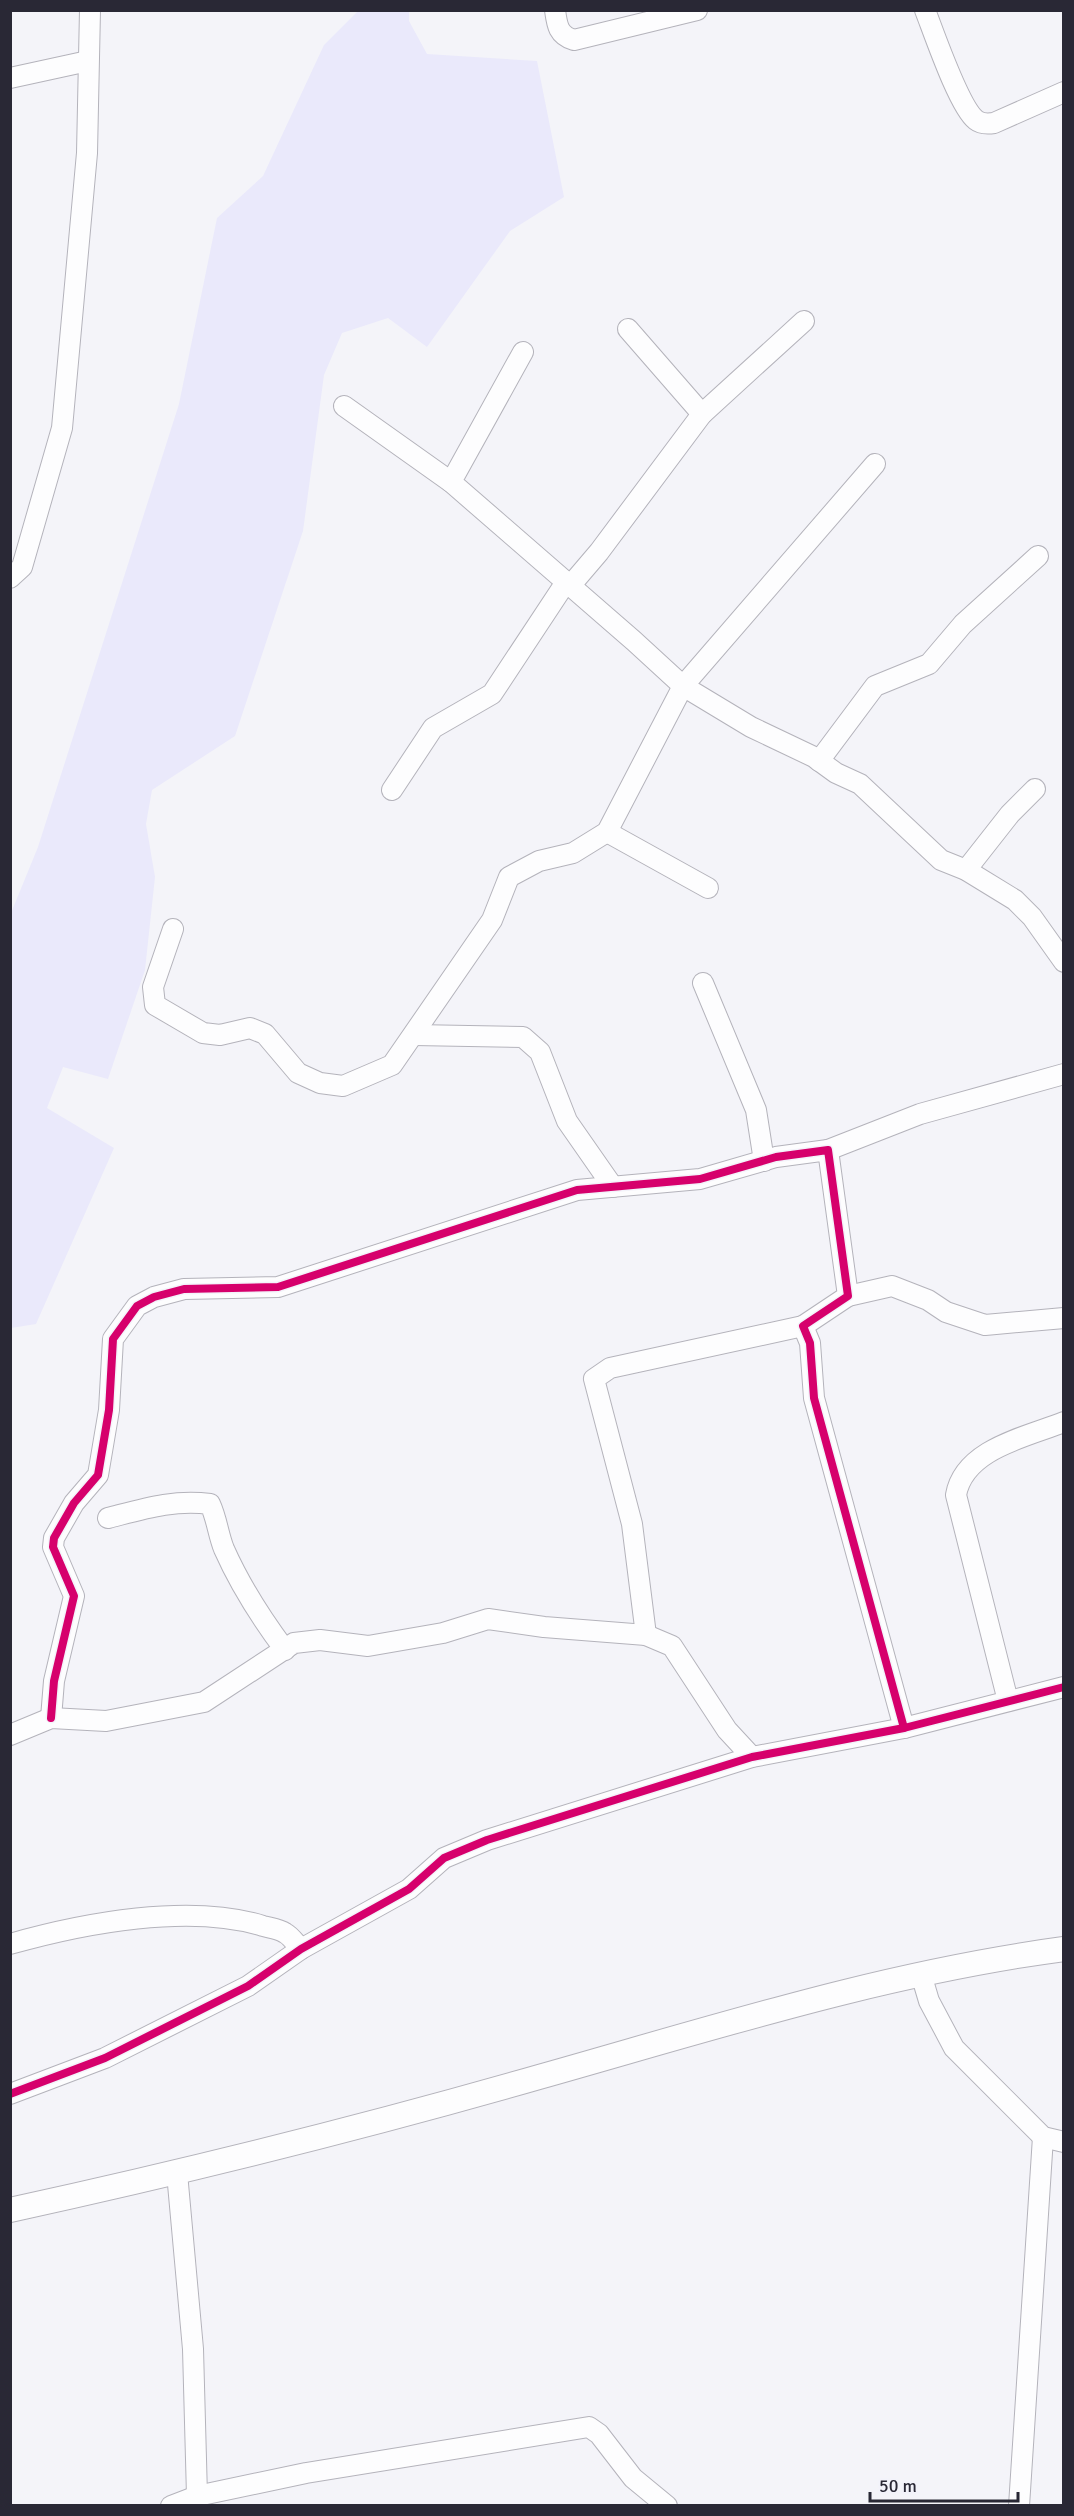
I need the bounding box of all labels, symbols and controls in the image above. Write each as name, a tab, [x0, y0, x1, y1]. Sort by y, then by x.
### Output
scale bar	[870, 2465, 1018, 2503]
text: 50 m	[879, 2475, 917, 2497]

